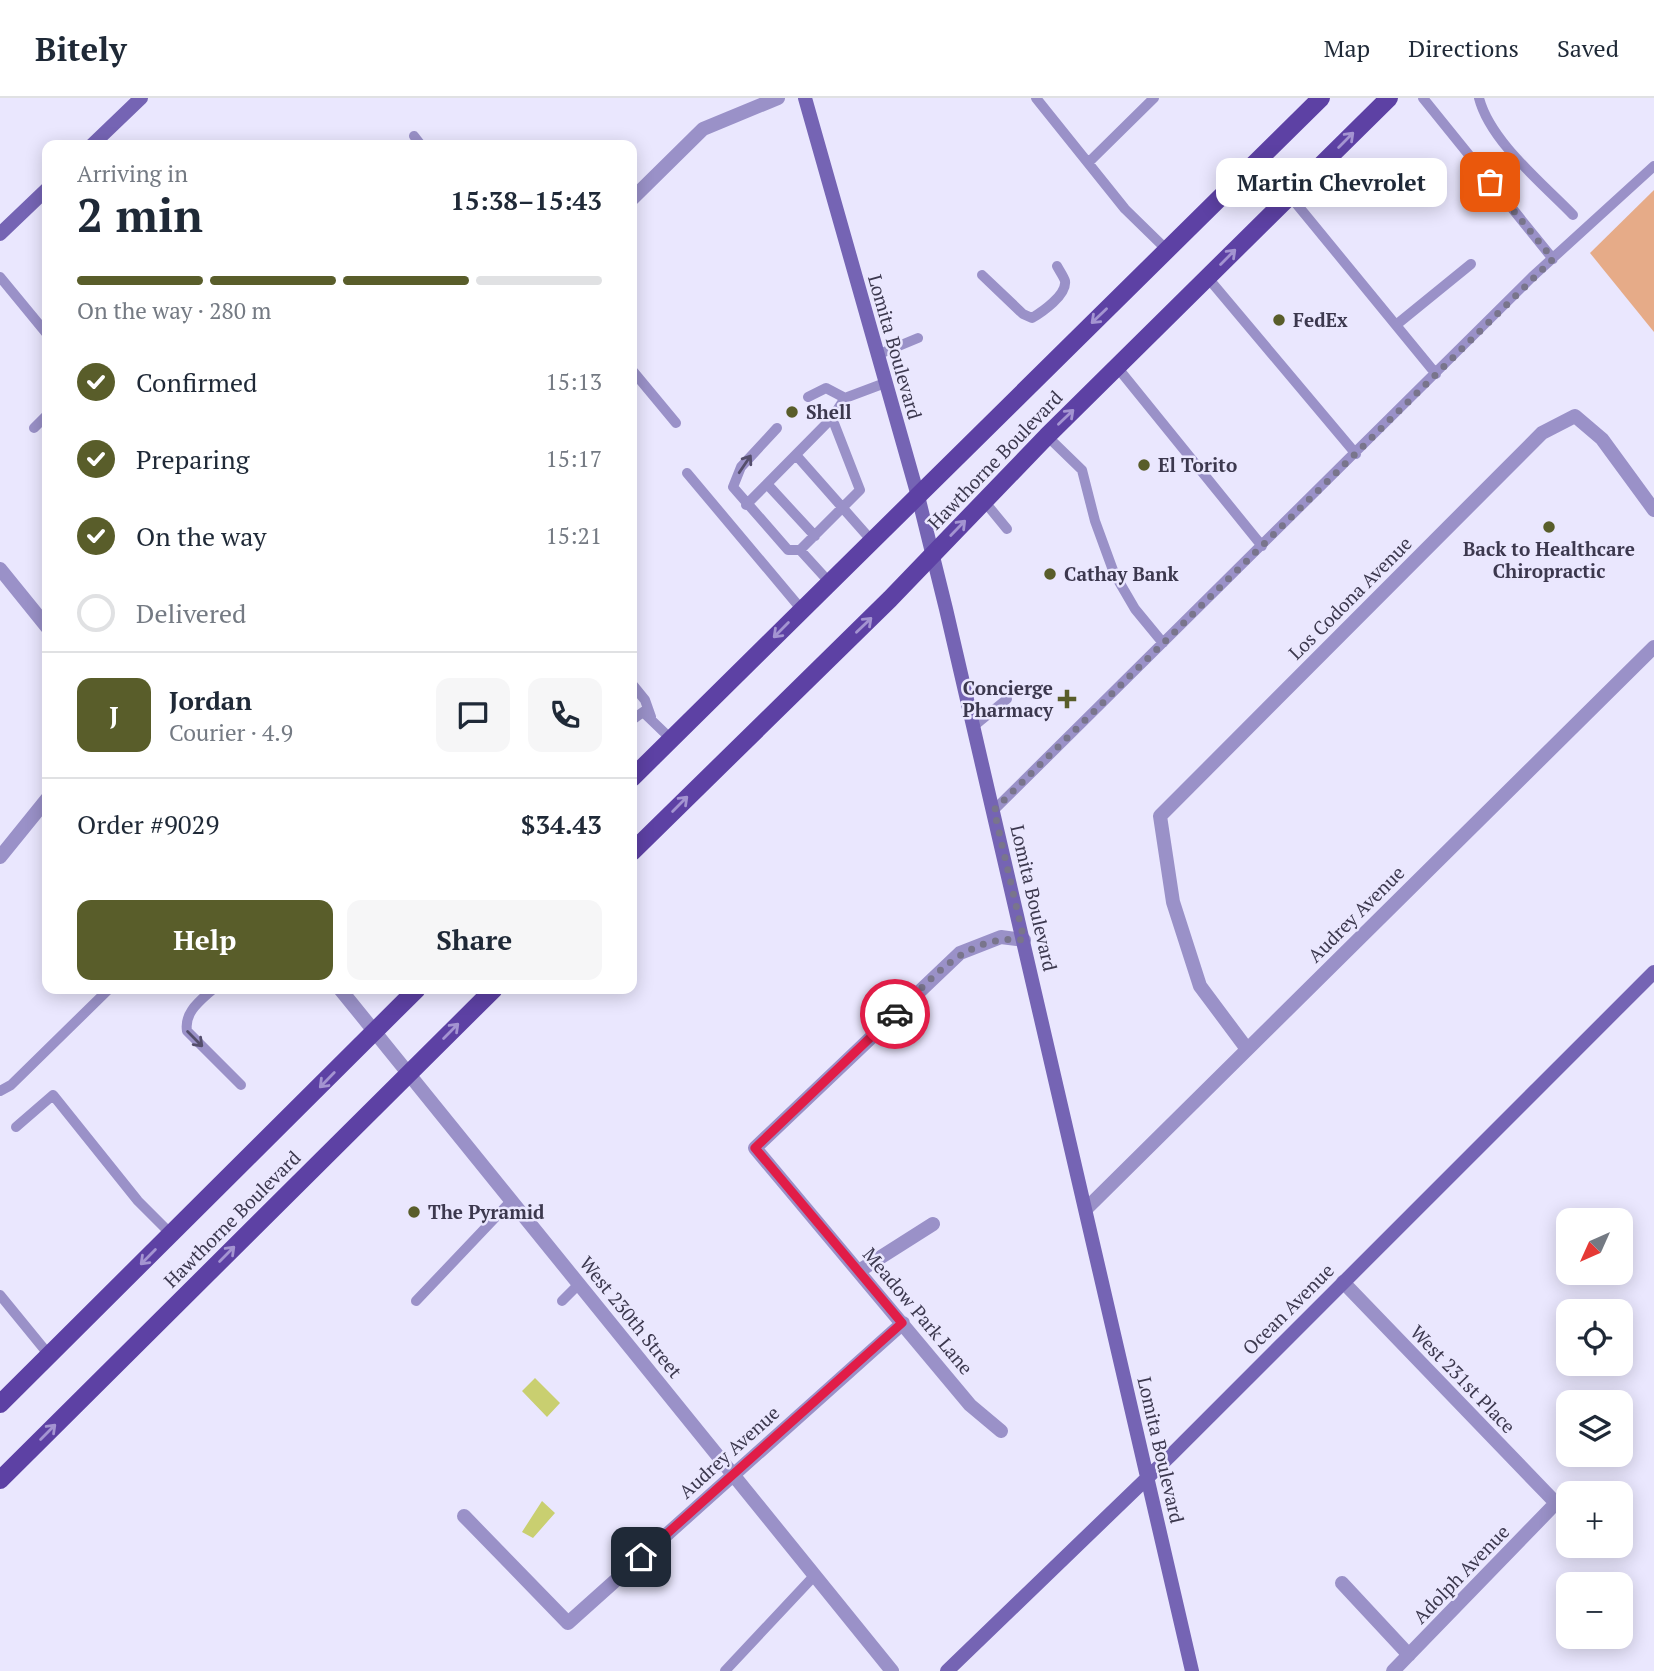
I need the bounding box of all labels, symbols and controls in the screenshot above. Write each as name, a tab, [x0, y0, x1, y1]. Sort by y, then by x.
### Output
text: Bitely	[35, 27, 127, 70]
text: Map	[1324, 32, 1370, 64]
text: Directions	[1408, 32, 1519, 64]
text: Saved	[1557, 32, 1619, 64]
one-way arrow	[1338, 132, 1355, 149]
pin	[1460, 152, 1520, 212]
text: Arriving in	[77, 158, 188, 189]
callout: Martin Chevrolet	[1217, 158, 1448, 206]
icon: bag	[1471, 163, 1509, 201]
text: Martin Chevrolet	[1237, 167, 1426, 198]
text: 15:38–15:43	[450, 183, 602, 217]
text: 2 min	[77, 184, 203, 245]
one-way arrow	[1219, 249, 1236, 266]
street label: Lomita Boulevard	[863, 272, 928, 423]
text: On the way · 280 m	[77, 295, 271, 326]
place label: FedEx	[1293, 307, 1348, 332]
one-way arrow	[1091, 308, 1108, 325]
marker: FedEx	[1271, 312, 1287, 328]
icon: check	[77, 363, 115, 401]
text: Confirmed	[136, 365, 257, 399]
text: 15:13	[545, 366, 602, 397]
street label: Hawthorne Boulevard	[922, 385, 1068, 534]
place label: Shell	[806, 399, 852, 424]
marker: Shell	[784, 404, 800, 420]
one-way arrow	[1057, 409, 1074, 426]
icon: check	[77, 440, 115, 478]
text: Preparing	[136, 442, 249, 476]
text: 15:17	[545, 443, 602, 474]
place label: El Torito	[1158, 452, 1237, 477]
one-way arrow	[738, 455, 752, 474]
marker: El Torito	[1136, 457, 1152, 473]
icon: check	[77, 517, 115, 555]
text: On the way	[136, 519, 267, 553]
one-way arrow	[950, 519, 967, 536]
marker: Back to Healthcare Chiropractic	[1541, 519, 1557, 535]
text: 15:21	[545, 520, 602, 551]
street label: Los Codona Avenue	[1283, 531, 1417, 665]
place label: Back to Healthcare Chiropractic	[1463, 536, 1635, 583]
place label: Cathay Bank	[1064, 561, 1180, 586]
marker: Cathay Bank	[1042, 566, 1058, 582]
text: Delivered	[136, 596, 246, 630]
one-way arrow	[855, 616, 872, 633]
one-way arrow	[773, 622, 790, 639]
place label: Concierge Pharmacy	[963, 675, 1054, 722]
button: chat	[436, 678, 510, 752]
button: phone	[528, 678, 602, 752]
text: Jordan	[169, 683, 252, 717]
marker: Concierge Pharmacy	[1059, 691, 1075, 707]
text: J	[109, 698, 119, 732]
text: Courier · 4.9	[169, 717, 293, 748]
one-way arrow	[671, 796, 688, 813]
text: Order #9029	[77, 807, 219, 841]
text: $34.43	[521, 807, 602, 841]
street label: Lomita Boulevard	[1006, 822, 1064, 974]
street label: Audrey Avenue	[1302, 860, 1409, 967]
button: Help	[77, 900, 333, 980]
button: Share	[347, 900, 602, 980]
courier	[860, 979, 930, 1049]
icon: car	[876, 995, 914, 1033]
one-way arrow	[443, 1023, 460, 1040]
one-way arrow	[187, 1031, 204, 1048]
one-way arrow	[318, 1071, 335, 1088]
street label: Hawthorne Boulevard	[158, 1144, 306, 1292]
place label: The Pyramid	[428, 1199, 545, 1224]
marker: The Pyramid	[406, 1204, 422, 1220]
north arrow	[1556, 1208, 1633, 1284]
map controls	[1556, 1208, 1633, 1649]
street label: Meadow Park Lane	[858, 1242, 979, 1379]
one-way arrow	[219, 1246, 236, 1263]
one-way arrow	[139, 1248, 156, 1265]
street label: West 230th Street	[575, 1251, 688, 1383]
street label: Ocean Avenue	[1237, 1258, 1339, 1360]
button: locate	[1556, 1299, 1633, 1376]
street label: West 231st Place	[1405, 1319, 1521, 1438]
street label: Lomita Boulevard	[1133, 1374, 1191, 1526]
button: layers	[1556, 1390, 1633, 1467]
street label: Audrey Avenue	[673, 1400, 784, 1503]
one-way arrow	[40, 1423, 57, 1440]
button: +	[1556, 1481, 1633, 1558]
street label: Adolph Avenue	[1407, 1519, 1514, 1628]
pin	[611, 1527, 671, 1587]
icon: home	[622, 1538, 660, 1576]
button: −	[1556, 1572, 1633, 1649]

